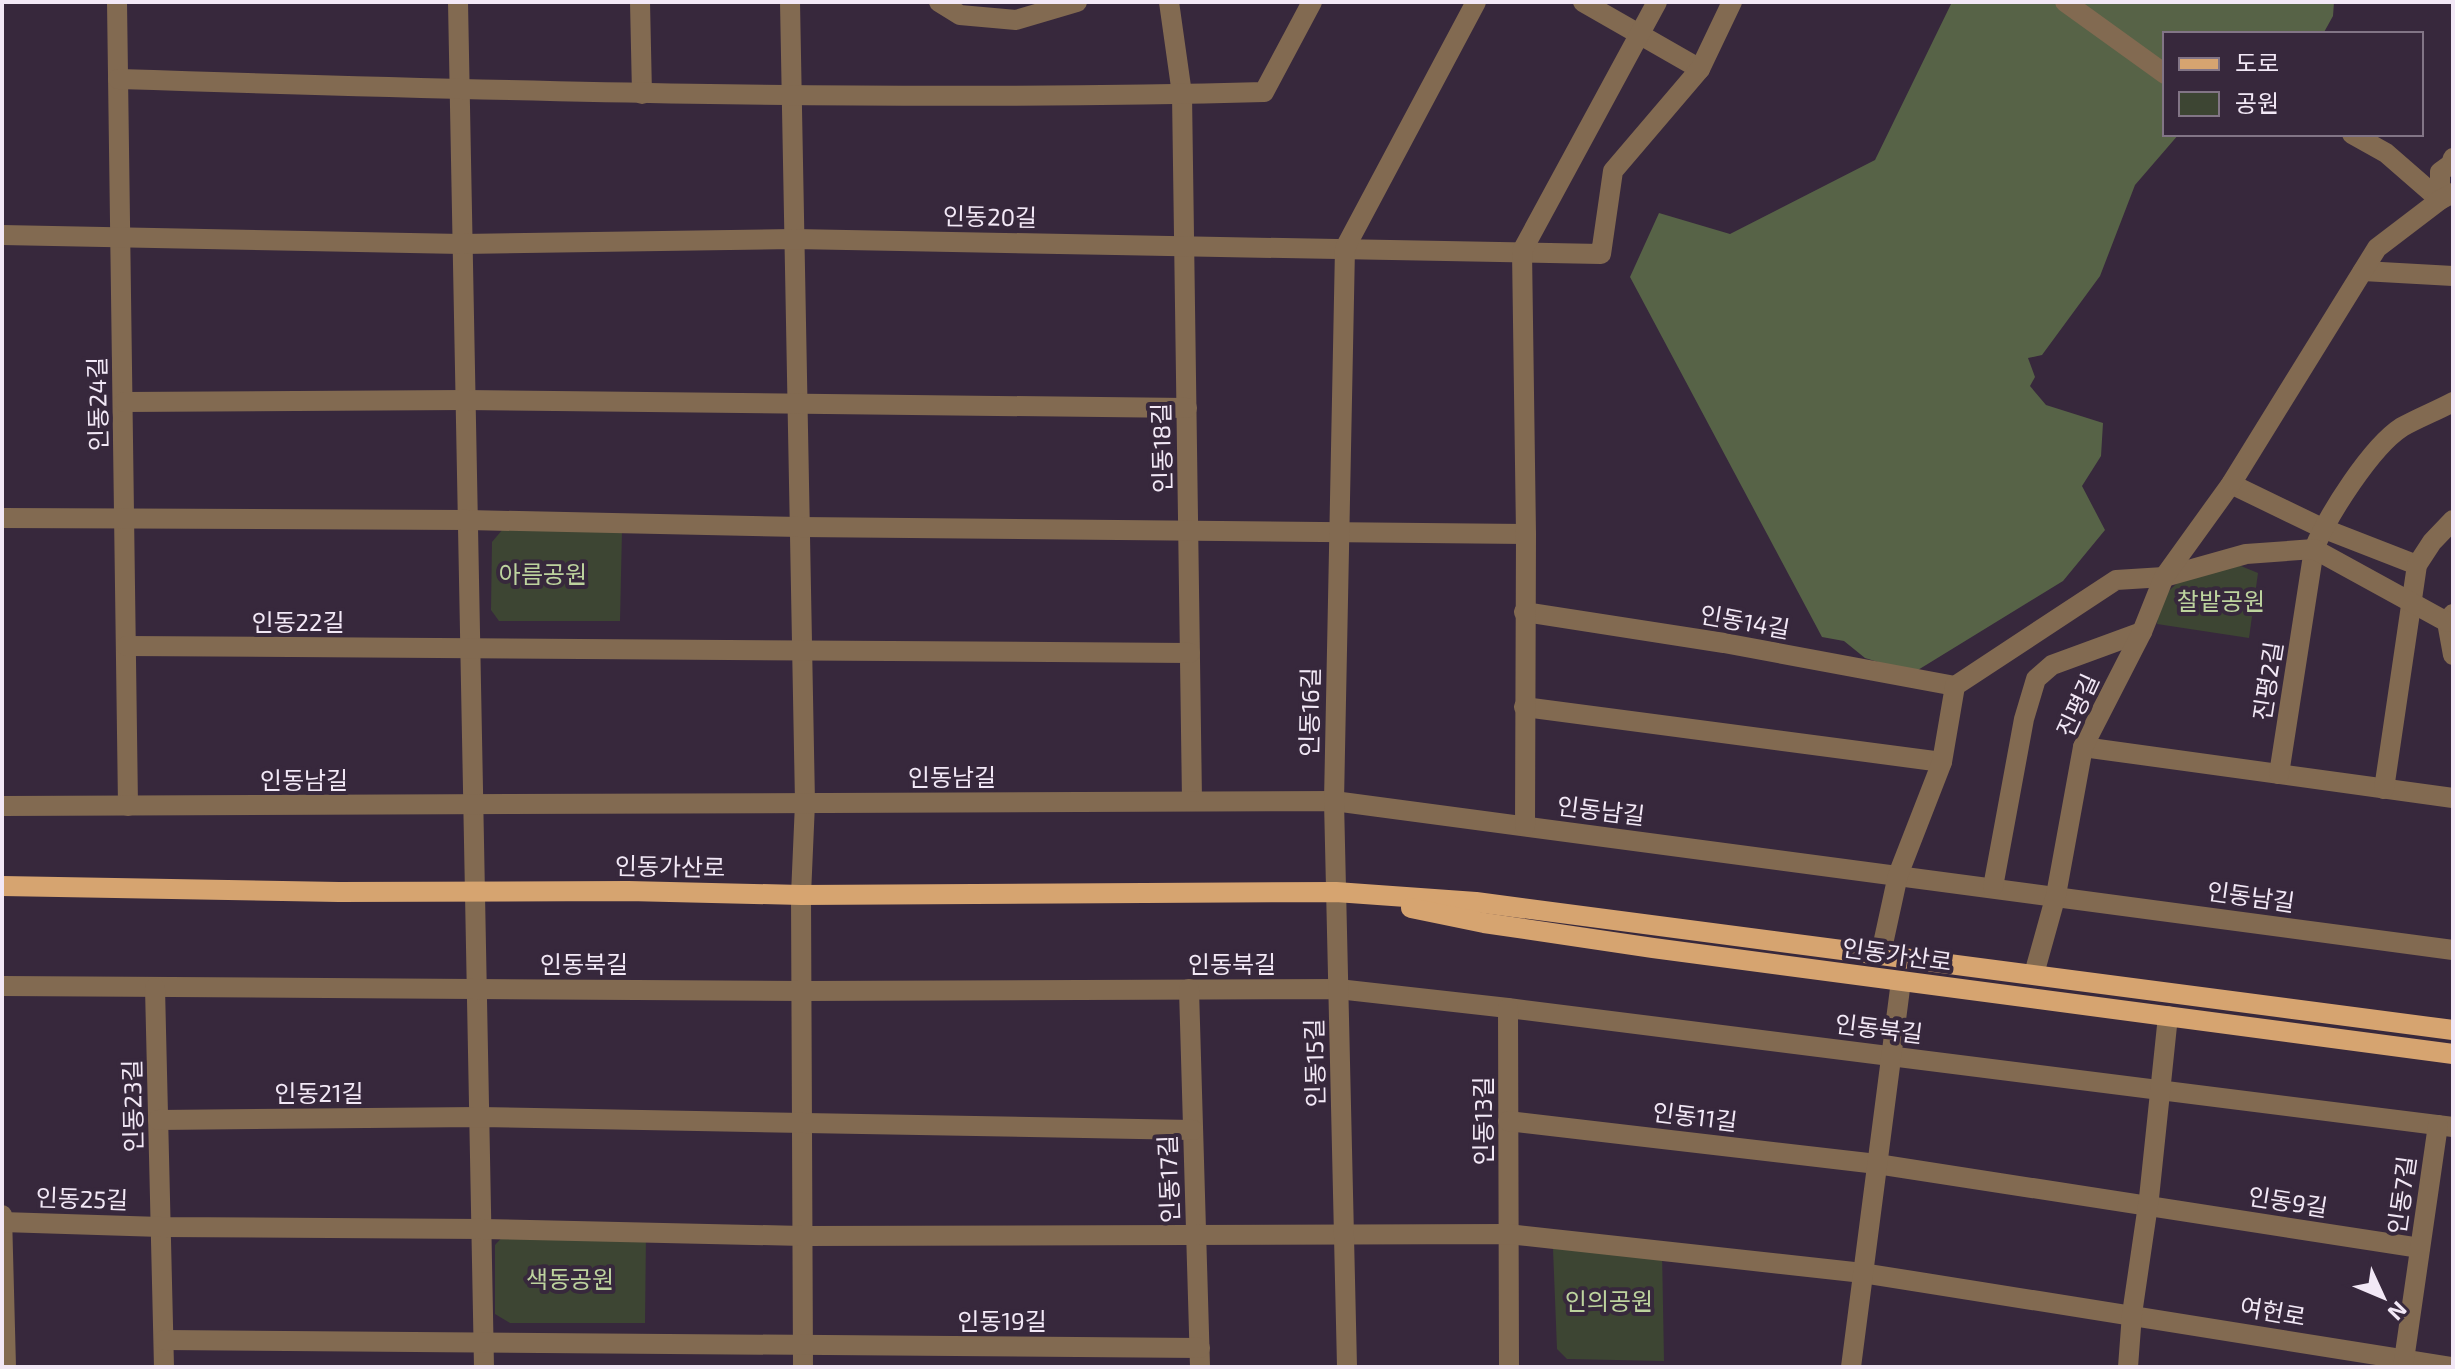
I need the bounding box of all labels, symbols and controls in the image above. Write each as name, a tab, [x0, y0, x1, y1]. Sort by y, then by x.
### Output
legend	[2163, 32, 2423, 136]
text: 도로	[2235, 48, 2279, 77]
text: 공원	[2235, 88, 2279, 117]
street label: 인동20길	[943, 201, 1037, 231]
street label: 인동24길	[82, 357, 112, 451]
street label: 인동18길	[1146, 403, 1176, 493]
park label: 아름공원	[499, 559, 587, 588]
park label: 찰밭공원	[2177, 586, 2265, 615]
street label: 인동14길	[1698, 599, 1792, 643]
street label: 인동22길	[251, 607, 345, 636]
street label: 진평2길	[2246, 639, 2288, 723]
street label: 인동16길	[1294, 667, 1324, 757]
street label: 진평길	[2050, 669, 2104, 741]
street label: 인동남길	[908, 762, 996, 791]
street label: 인동남길	[260, 765, 348, 794]
street label: 인동남길	[1555, 790, 1647, 830]
street label: 인동가산로	[615, 851, 725, 881]
street label: 인동남길	[2205, 875, 2297, 917]
street label: 인동가산로	[1840, 932, 1954, 976]
street label: 인동북길	[540, 949, 628, 978]
street label: 인동북길	[1188, 949, 1276, 978]
street label: 인동북길	[1833, 1008, 1925, 1048]
street label: 인동15길	[1299, 1018, 1329, 1108]
street label: 인동23길	[117, 1059, 147, 1153]
street label: 인동13길	[1468, 1076, 1497, 1166]
street label: 인동21길	[274, 1078, 364, 1107]
street label: 인동11길	[1651, 1096, 1739, 1136]
street label: 인동17길	[1152, 1134, 1184, 1224]
street label: 인동7길	[2381, 1154, 2421, 1236]
street label: 인동9길	[2246, 1180, 2330, 1222]
street label: 인동25길	[35, 1182, 129, 1214]
north arrow	[2343, 1257, 2423, 1337]
park label: 색동공원	[526, 1264, 614, 1293]
park label: 인의공원	[1565, 1286, 1653, 1315]
street label: 여헌로	[2238, 1291, 2308, 1331]
text: N	[2383, 1297, 2413, 1326]
street label: 인동19길	[957, 1306, 1047, 1335]

